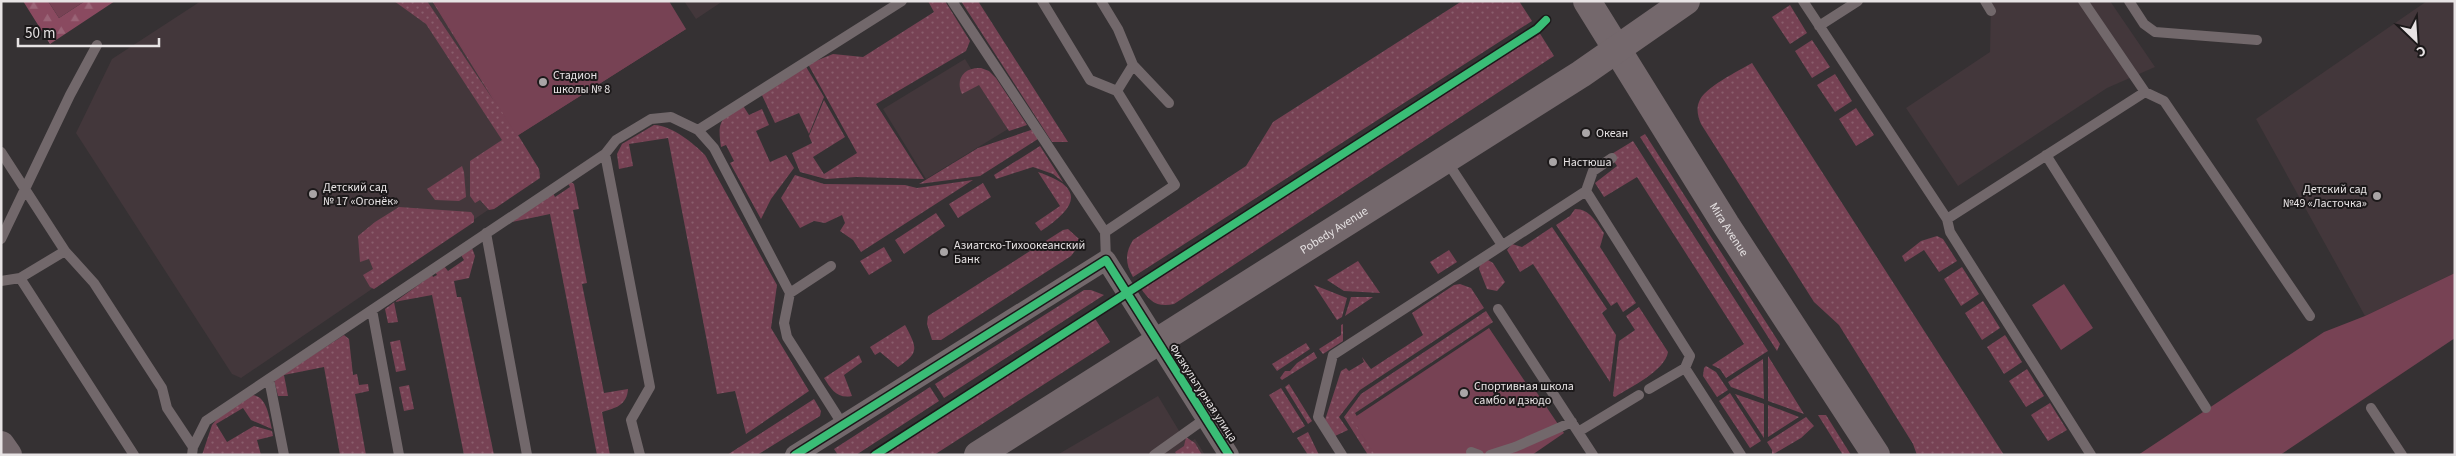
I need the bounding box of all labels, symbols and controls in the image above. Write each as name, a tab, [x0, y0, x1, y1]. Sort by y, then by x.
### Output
scale bar	[18, 15, 159, 47]
north arrow	[2391, 15, 2441, 65]
text: 50 m	[25, 23, 55, 44]
text: С	[2413, 40, 2429, 62]
place label: Стадион школы № 8	[553, 67, 610, 98]
marker: Стадион школы № 8	[537, 76, 549, 88]
place label: Океан	[1596, 125, 1628, 142]
marker: Океан	[1580, 127, 1592, 139]
place label: Настюша	[1563, 154, 1612, 171]
marker: Настюша	[1547, 156, 1559, 168]
place label: Детский сад № 17 «Огонёк»	[323, 179, 398, 210]
place label: Детский сад №49 «Ласточка»	[2283, 181, 2368, 212]
marker: Детский сад № 17 «Огонёк»	[307, 188, 319, 200]
marker: Детский сад №49 «Ласточка»	[2371, 190, 2383, 202]
street label: Mira Avenue	[1706, 199, 1753, 260]
street label: Pobedy Avenue	[1297, 202, 1371, 258]
place label: Азиатско-Тихоокеанский Банк	[954, 237, 1085, 268]
marker: Азиатско-Тихоокеанский Банк	[938, 246, 950, 258]
street label: Физкультурная улица	[1165, 340, 1241, 446]
place label: Спортивная школа самбо и дзюдо	[1474, 378, 1574, 409]
marker: Спортивная школа самбо и дзюдо	[1458, 387, 1470, 399]

